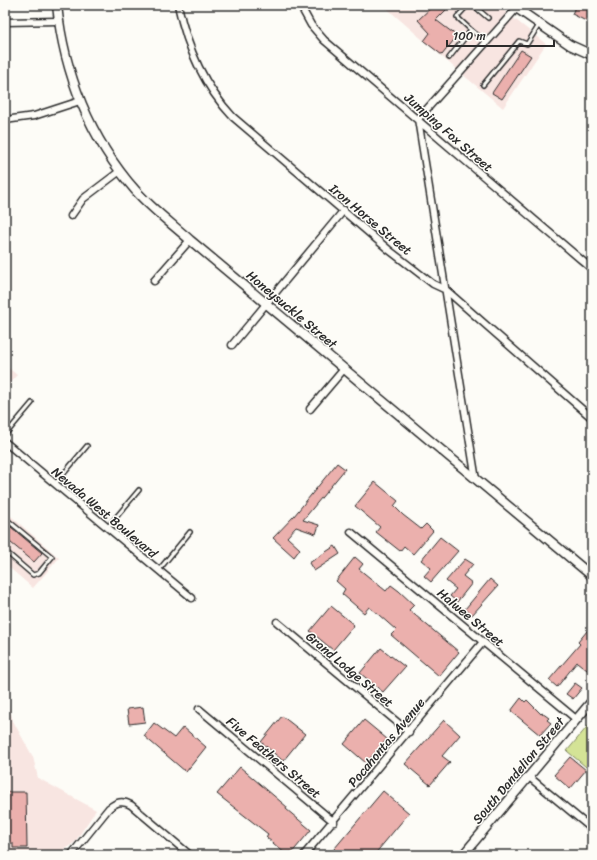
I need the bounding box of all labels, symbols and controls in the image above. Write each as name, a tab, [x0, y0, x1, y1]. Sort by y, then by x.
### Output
scale bar	[447, 22, 554, 48]
text: 100 m	[453, 25, 486, 47]
street label: Jumping Fox Street	[398, 86, 499, 178]
street label: Iron Horse Street	[323, 177, 418, 261]
street label: Honeysuckle Street	[241, 264, 343, 355]
street label: Nevada West Boulevard	[46, 461, 164, 565]
street label: Halwee Street	[432, 582, 510, 653]
street label: Grand Lodge Street	[300, 625, 399, 714]
street label: Pocahontas Avenue	[342, 692, 431, 792]
street label: Five Feathers Street	[221, 711, 327, 804]
street label: South Dandelion Street	[466, 711, 571, 829]

